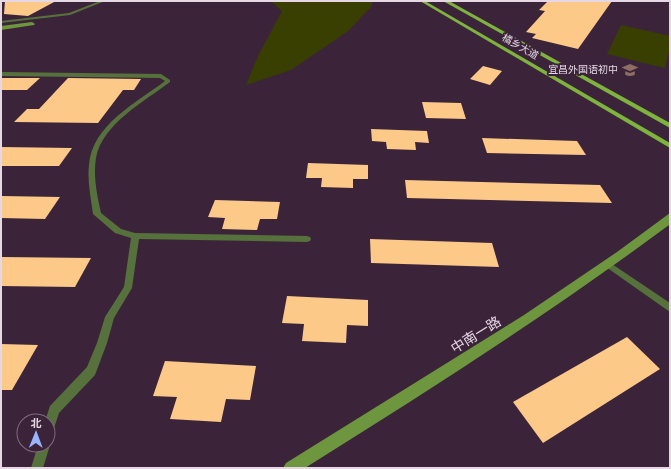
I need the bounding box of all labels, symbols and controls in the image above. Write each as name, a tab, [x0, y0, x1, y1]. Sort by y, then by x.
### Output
street label: 橘乡大道	[500, 32, 540, 62]
school or university icon: 宜昌外国语初中	[621, 61, 639, 79]
place label: 宜昌外国语初中	[548, 64, 618, 76]
street label: 中南一路	[448, 313, 504, 357]
north arrow	[16, 413, 56, 453]
text: 北	[31, 417, 42, 430]

